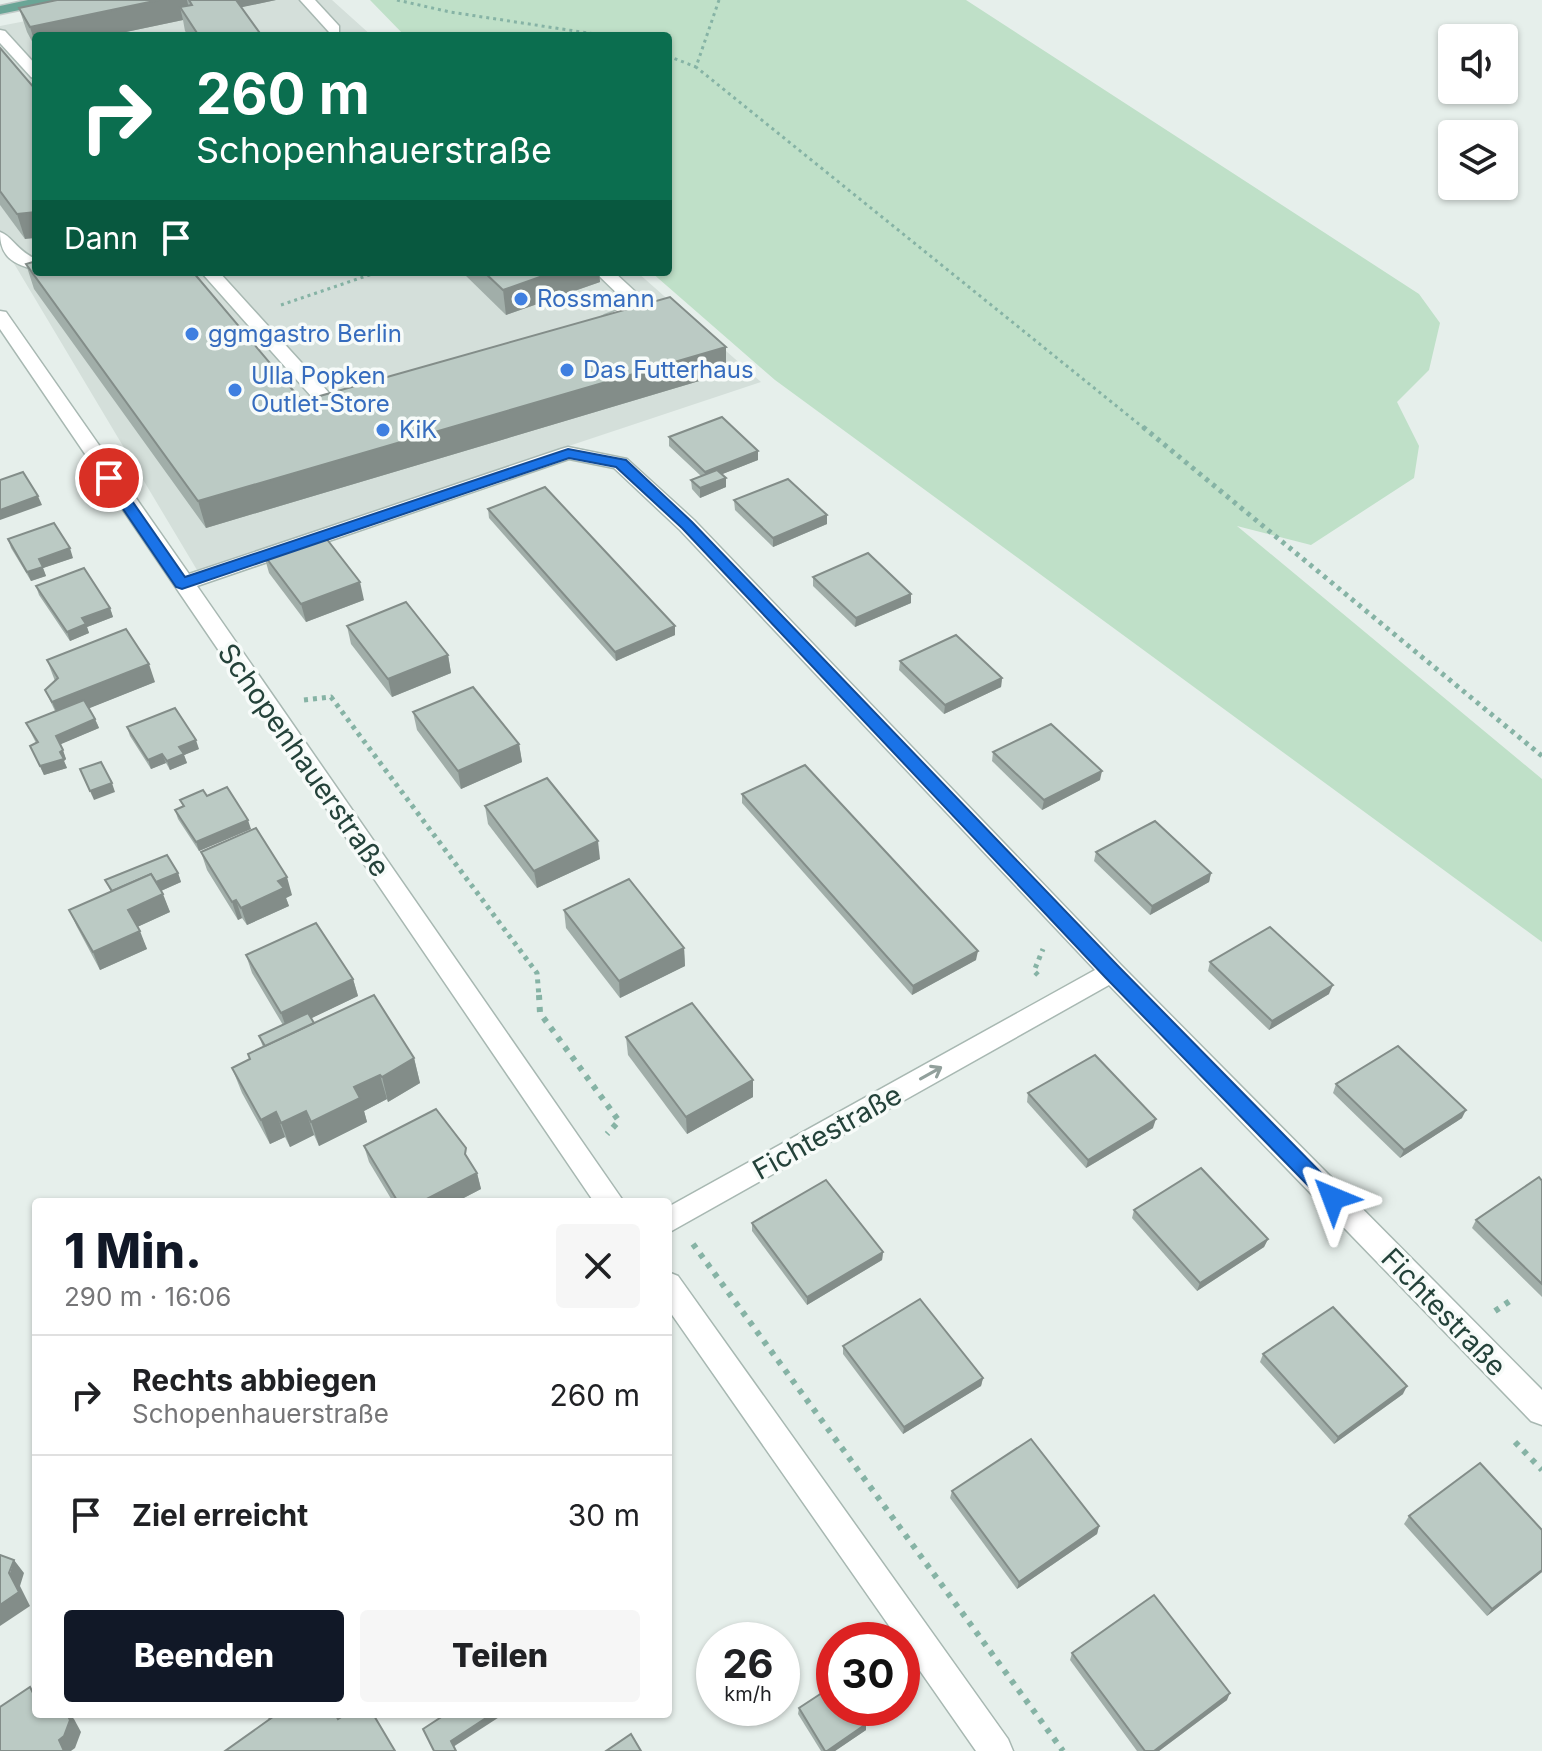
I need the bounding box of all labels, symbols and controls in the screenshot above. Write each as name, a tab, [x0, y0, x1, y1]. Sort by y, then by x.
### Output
map controls	[1438, 24, 1518, 200]
button: sound	[1438, 24, 1518, 104]
text: 260 m	[196, 60, 370, 128]
icon: right	[64, 64, 168, 168]
button: layers	[1438, 120, 1518, 200]
text: Schopenhauerstraße	[196, 128, 552, 172]
icon: arrive	[154, 216, 198, 260]
text: Dann	[64, 220, 138, 256]
place label: Rossmann	[537, 284, 655, 313]
marker: Rossmann	[512, 290, 530, 308]
place label: ggmgastro Berlin	[208, 319, 402, 348]
marker: ggmgastro Berlin	[183, 325, 201, 343]
place label: Das Futterhaus	[583, 355, 754, 384]
place label: Ulla Popken Outlet-Store	[251, 361, 390, 418]
marker: Das Futterhaus	[558, 361, 576, 379]
marker: Ulla Popken Outlet-Store	[226, 381, 244, 399]
place label: KiK	[399, 415, 437, 444]
marker: KiK	[374, 421, 392, 439]
pin	[75, 444, 143, 512]
icon: arrive	[87, 456, 131, 500]
street label: Schopenhauerstraße	[211, 637, 397, 883]
one-way arrow	[919, 1065, 943, 1080]
street label: Fichtestraße	[747, 1077, 907, 1187]
position arrow	[1291, 1156, 1375, 1240]
text: 1 Min.	[64, 1221, 202, 1280]
button: close	[556, 1224, 640, 1308]
street label: Fichtestraße	[1375, 1241, 1513, 1383]
text: 290 m · 16:06	[64, 1281, 231, 1312]
text: Rechts abbiegen	[132, 1362, 377, 1398]
icon: right	[64, 1373, 108, 1417]
text: 260 m	[549, 1377, 640, 1413]
text: Schopenhauerstraße	[132, 1398, 389, 1429]
icon: arrive	[64, 1493, 108, 1537]
text: Ziel erreicht	[132, 1497, 308, 1533]
text: 30 m	[568, 1497, 640, 1533]
button: Beenden	[64, 1610, 344, 1702]
button: Teilen	[360, 1610, 640, 1702]
speed limit sign: 30	[816, 1622, 920, 1726]
text: 26	[722, 1639, 774, 1688]
text: km/h	[724, 1682, 772, 1706]

